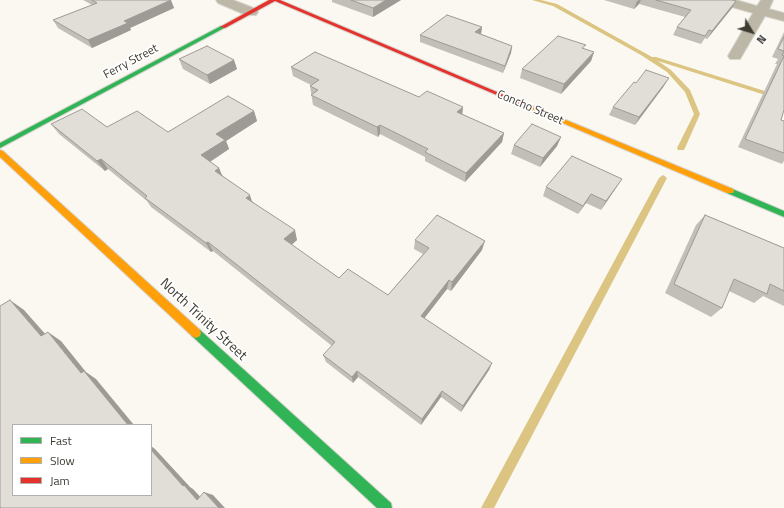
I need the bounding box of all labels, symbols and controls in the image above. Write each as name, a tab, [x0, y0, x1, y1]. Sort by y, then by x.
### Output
north arrow	[732, 12, 772, 52]
text: N	[753, 31, 770, 47]
street label: Ferry Street	[101, 42, 161, 82]
street label: Concho Street	[495, 88, 565, 128]
street label: North Trinity Street	[156, 275, 250, 365]
legend	[12, 424, 152, 496]
text: Fast	[50, 431, 72, 450]
text: Slow	[50, 451, 75, 470]
text: Jam	[50, 471, 70, 490]

